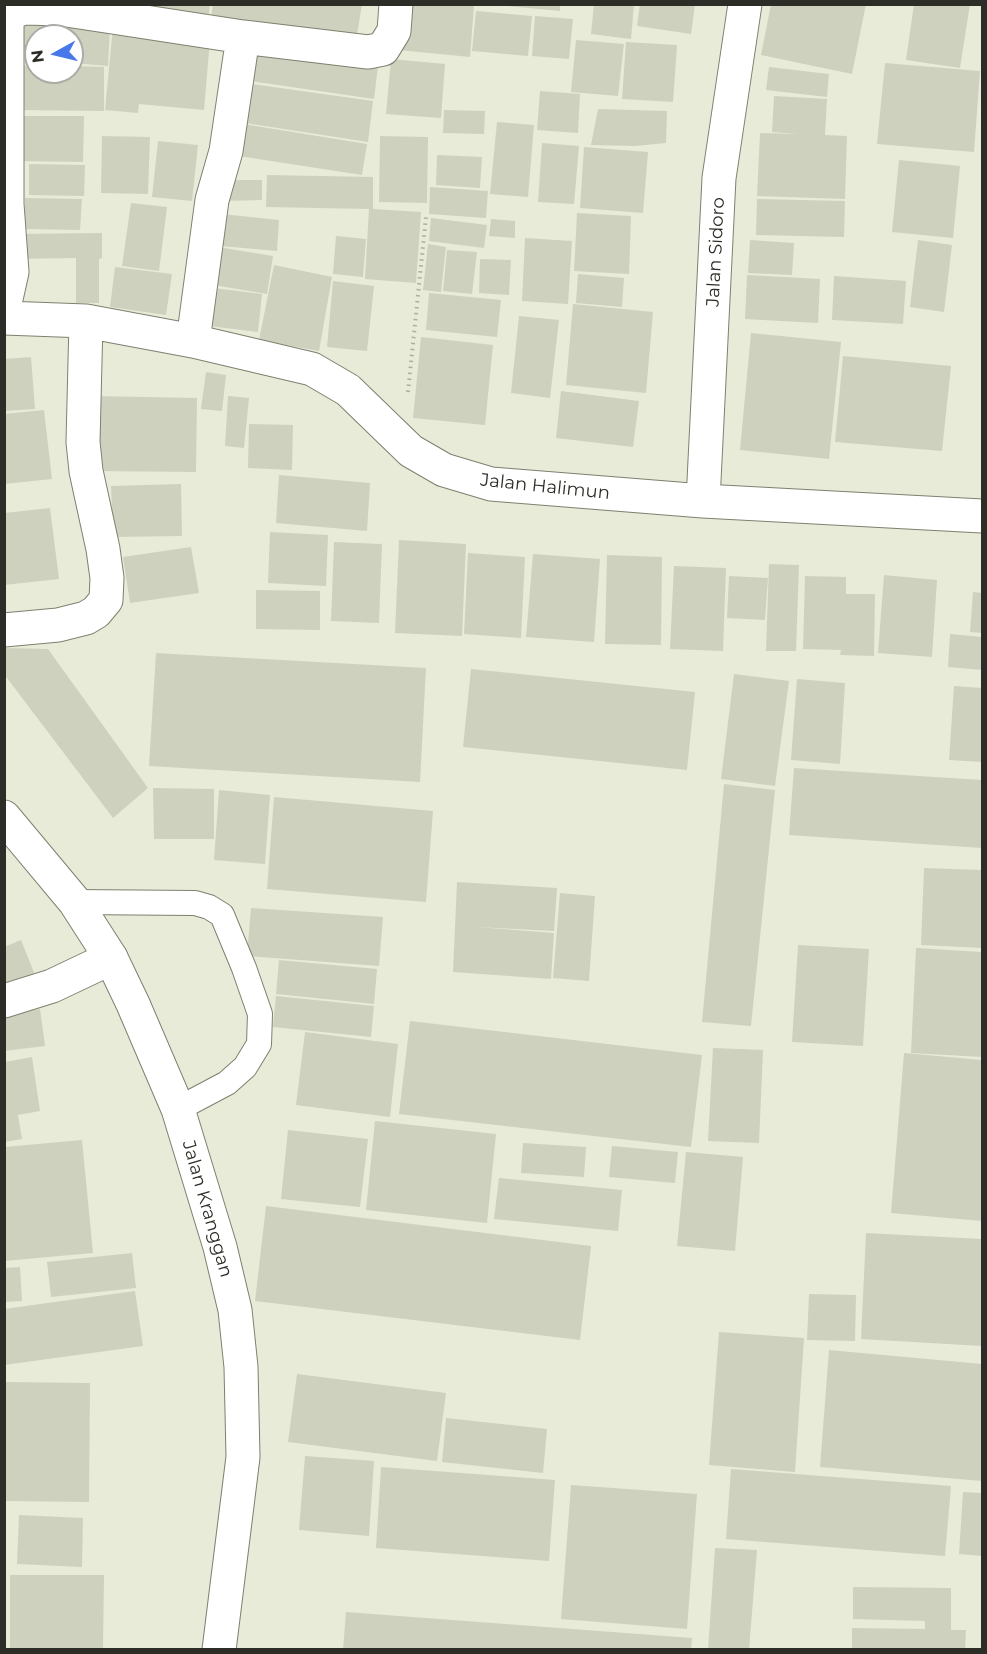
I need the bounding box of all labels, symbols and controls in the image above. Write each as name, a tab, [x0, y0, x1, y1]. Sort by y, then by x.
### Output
north arrow	[24, 24, 84, 84]
text: N	[27, 49, 48, 64]
street label: Jalan Sidoro	[702, 197, 730, 307]
street label: Jalan Halimun	[479, 469, 611, 505]
street label: Jalan Kranggan	[177, 1138, 237, 1280]

